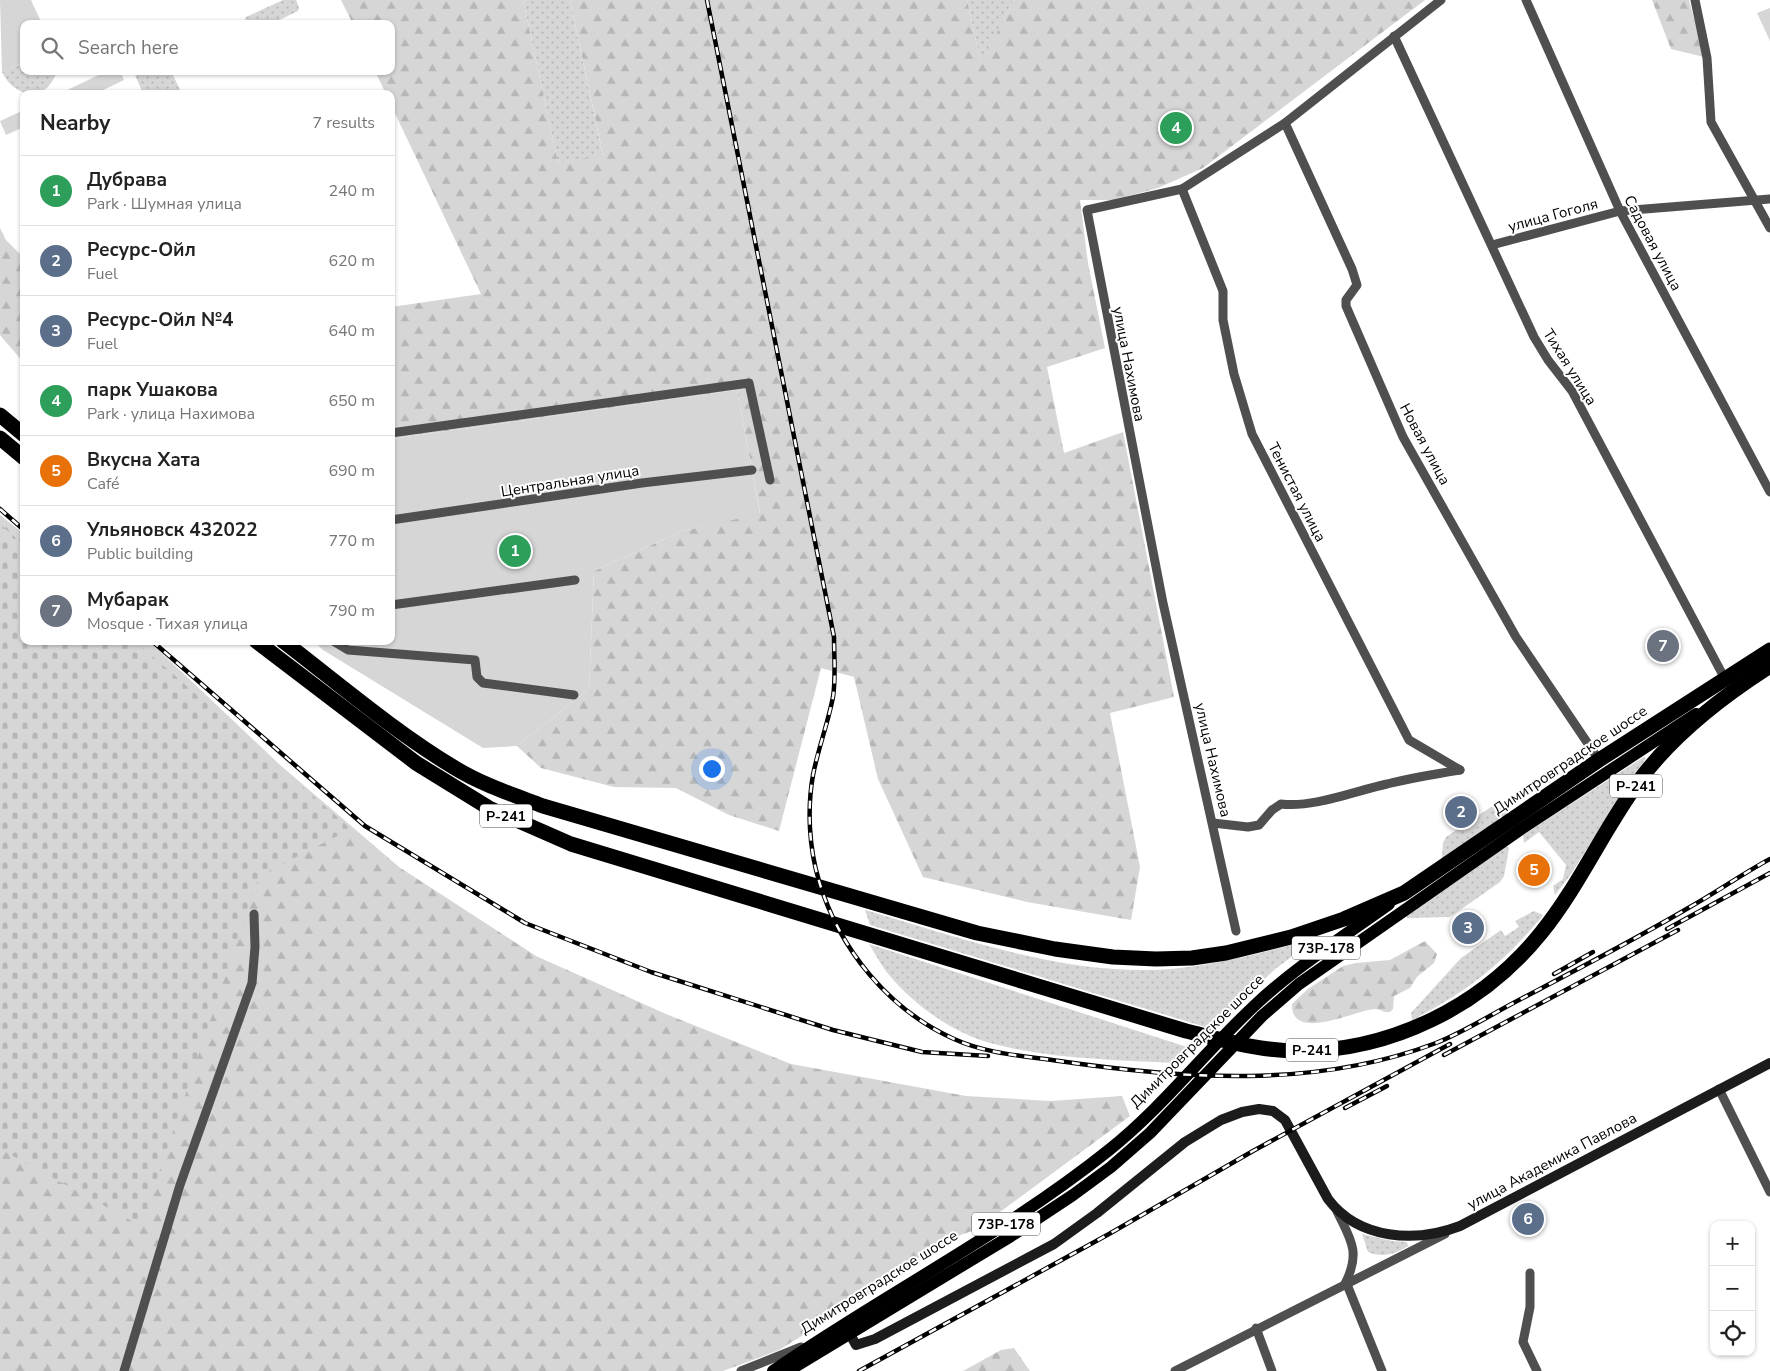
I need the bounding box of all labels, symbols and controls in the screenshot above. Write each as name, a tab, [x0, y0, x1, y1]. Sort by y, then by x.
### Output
search box	[20, 20, 395, 75]
icon: search	[38, 34, 66, 62]
text: Search here	[78, 35, 179, 61]
text: Nearby	[40, 109, 110, 137]
pin: 4	[1160, 109, 1192, 147]
text: 7 results	[313, 112, 375, 134]
text: Дубрава	[87, 167, 167, 193]
text: 1	[51, 180, 61, 202]
text: 240 m	[328, 180, 375, 202]
street label: Садовая улица	[1619, 192, 1687, 294]
text: Park · Шумная улица	[87, 193, 242, 215]
street label: улица Гоголя	[1506, 193, 1600, 237]
text: Ресурс-Ойл	[87, 237, 196, 263]
text: 2	[51, 250, 61, 272]
text: 620 m	[328, 250, 375, 272]
text: Fuel	[87, 263, 118, 285]
street label: улица Нахимова	[1108, 305, 1150, 423]
text: Ресурс-Ойл №4	[87, 307, 233, 333]
text: 3	[51, 320, 61, 342]
text: 640 m	[328, 320, 375, 342]
street label: Тихая улица	[1539, 325, 1601, 409]
text: Fuel	[87, 333, 118, 355]
text: парк Ушакова	[87, 377, 218, 403]
text: 4	[51, 390, 61, 412]
text: 650 m	[328, 390, 375, 412]
street label: Новая улица	[1395, 400, 1455, 488]
text: Park · улица Нахимова	[87, 403, 255, 425]
street label: Тенистая улица	[1263, 439, 1331, 545]
text: Вкусна Хата	[87, 447, 200, 473]
text: 5	[51, 460, 61, 482]
text: 690 m	[328, 460, 375, 482]
street label: Центральная улица	[499, 460, 641, 502]
text: Café	[87, 473, 120, 495]
text: Ульяновск 432022	[87, 517, 258, 543]
text: 6	[51, 530, 61, 552]
text: 770 m	[328, 530, 375, 552]
pin: 1	[499, 532, 531, 570]
text: Public building	[87, 543, 193, 565]
text: Мубарак	[87, 587, 169, 613]
text: 7	[51, 600, 61, 622]
text: 790 m	[328, 600, 375, 622]
text: Mosque · Тихая улица	[87, 613, 248, 635]
pin: 7	[1647, 627, 1679, 665]
street label: улица Нахимова	[1190, 701, 1236, 819]
street label: Димитровградское шоссе	[1489, 701, 1651, 819]
your location	[699, 756, 725, 782]
road number: Р-241	[1610, 774, 1662, 798]
pin: 2	[1445, 793, 1477, 831]
road number: Р-241	[480, 804, 532, 828]
pin: 5	[1518, 851, 1550, 889]
pin: 3	[1452, 909, 1484, 947]
road number: 73Р-178	[1292, 936, 1360, 960]
street label: Димитровградское шоссе	[1126, 970, 1268, 1112]
road number: Р-241	[1286, 1038, 1338, 1062]
street label: улица Академика Павлова	[1464, 1108, 1640, 1214]
pin: 6	[1512, 1200, 1544, 1238]
road number: 73Р-178	[972, 1212, 1040, 1236]
map controls	[1710, 1221, 1755, 1356]
button: +	[1710, 1221, 1755, 1266]
street label: Димитровградское шоссе	[797, 1225, 961, 1339]
button: −	[1710, 1266, 1755, 1311]
button: locate	[1710, 1311, 1755, 1356]

